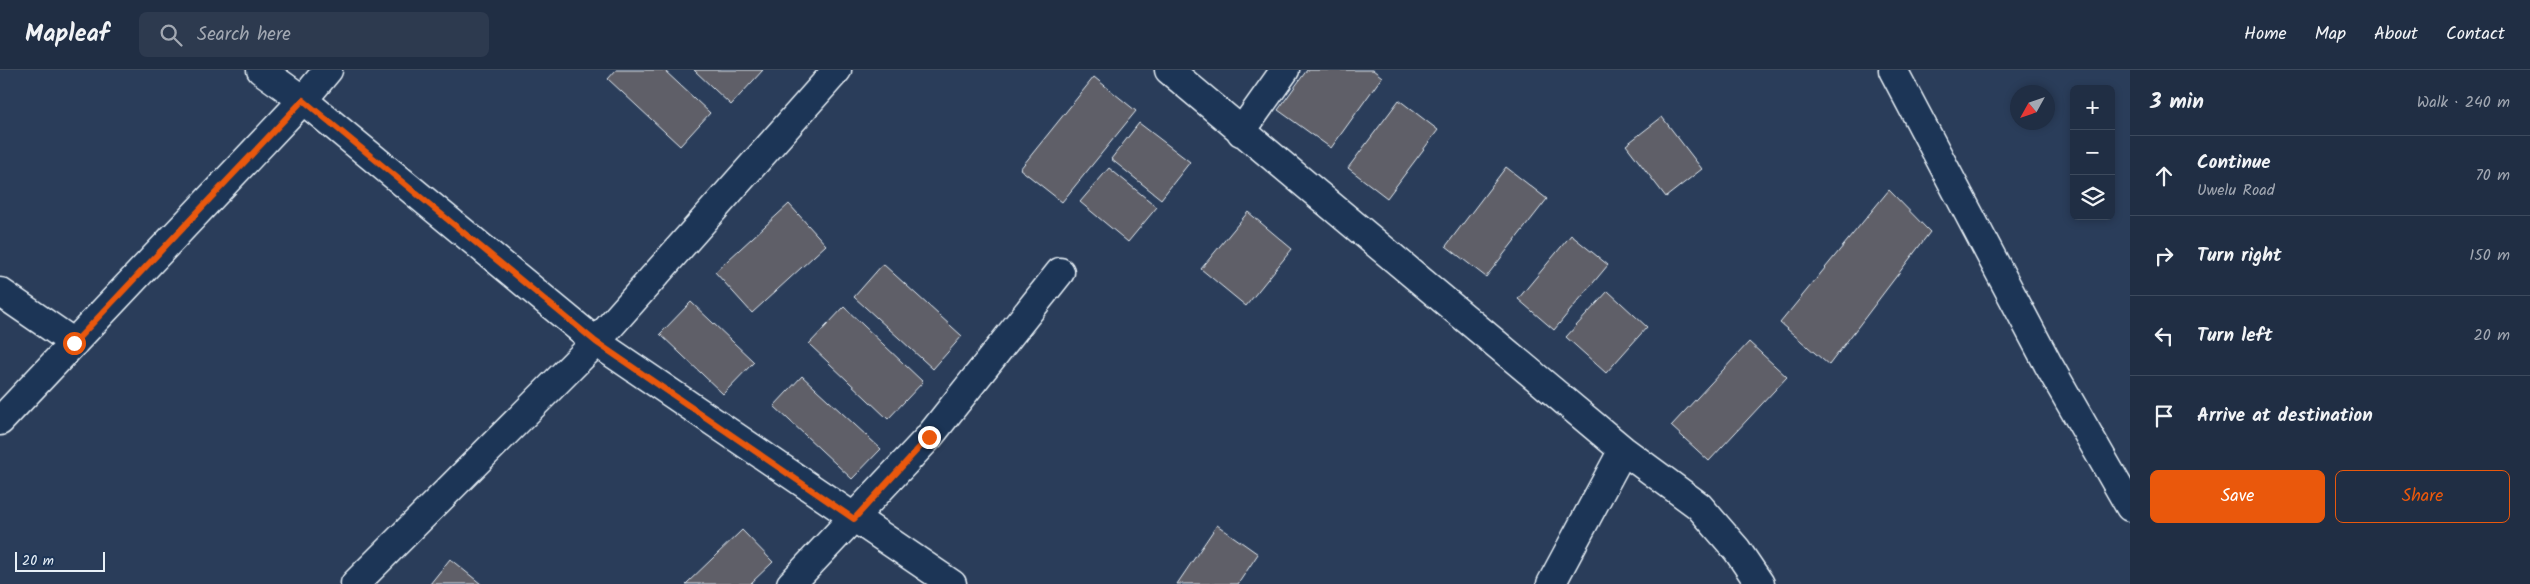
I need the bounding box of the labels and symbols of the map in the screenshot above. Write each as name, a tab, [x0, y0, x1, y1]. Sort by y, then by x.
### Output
north arrow	[2010, 85, 2055, 130]
route start	[63, 332, 86, 355]
route end	[918, 426, 941, 449]
scale bar	[15, 549, 105, 572]

